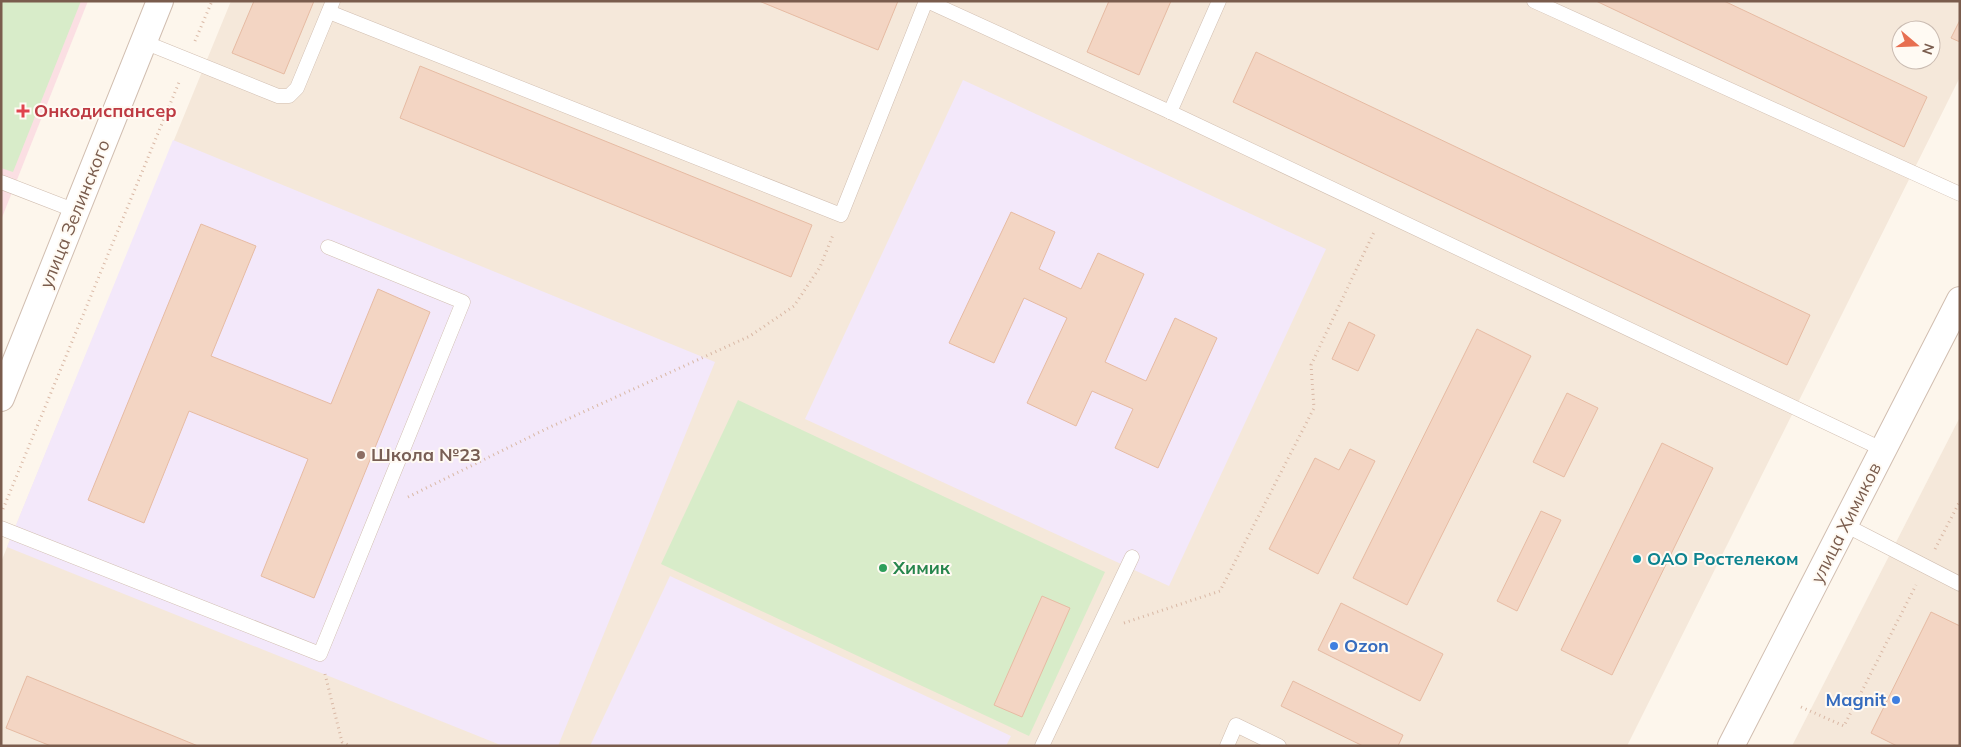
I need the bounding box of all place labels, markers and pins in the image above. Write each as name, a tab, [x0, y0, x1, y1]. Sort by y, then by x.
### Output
place label: Онкодиспансер	[34, 99, 177, 122]
marker: Онкодиспансер	[16, 104, 30, 118]
place label: Школа №23	[371, 443, 481, 466]
marker: Школа №23	[355, 449, 367, 461]
place label: ОАО Ростелеком	[1647, 547, 1798, 570]
marker: ОАО Ростелеком	[1631, 553, 1643, 565]
place label: Химик	[892, 556, 951, 579]
marker: Химик	[877, 562, 889, 574]
place label: Ozon	[1344, 634, 1389, 657]
marker: Ozon	[1328, 640, 1340, 652]
place label: Magnit	[1826, 688, 1886, 711]
marker: Magnit	[1890, 694, 1902, 706]

